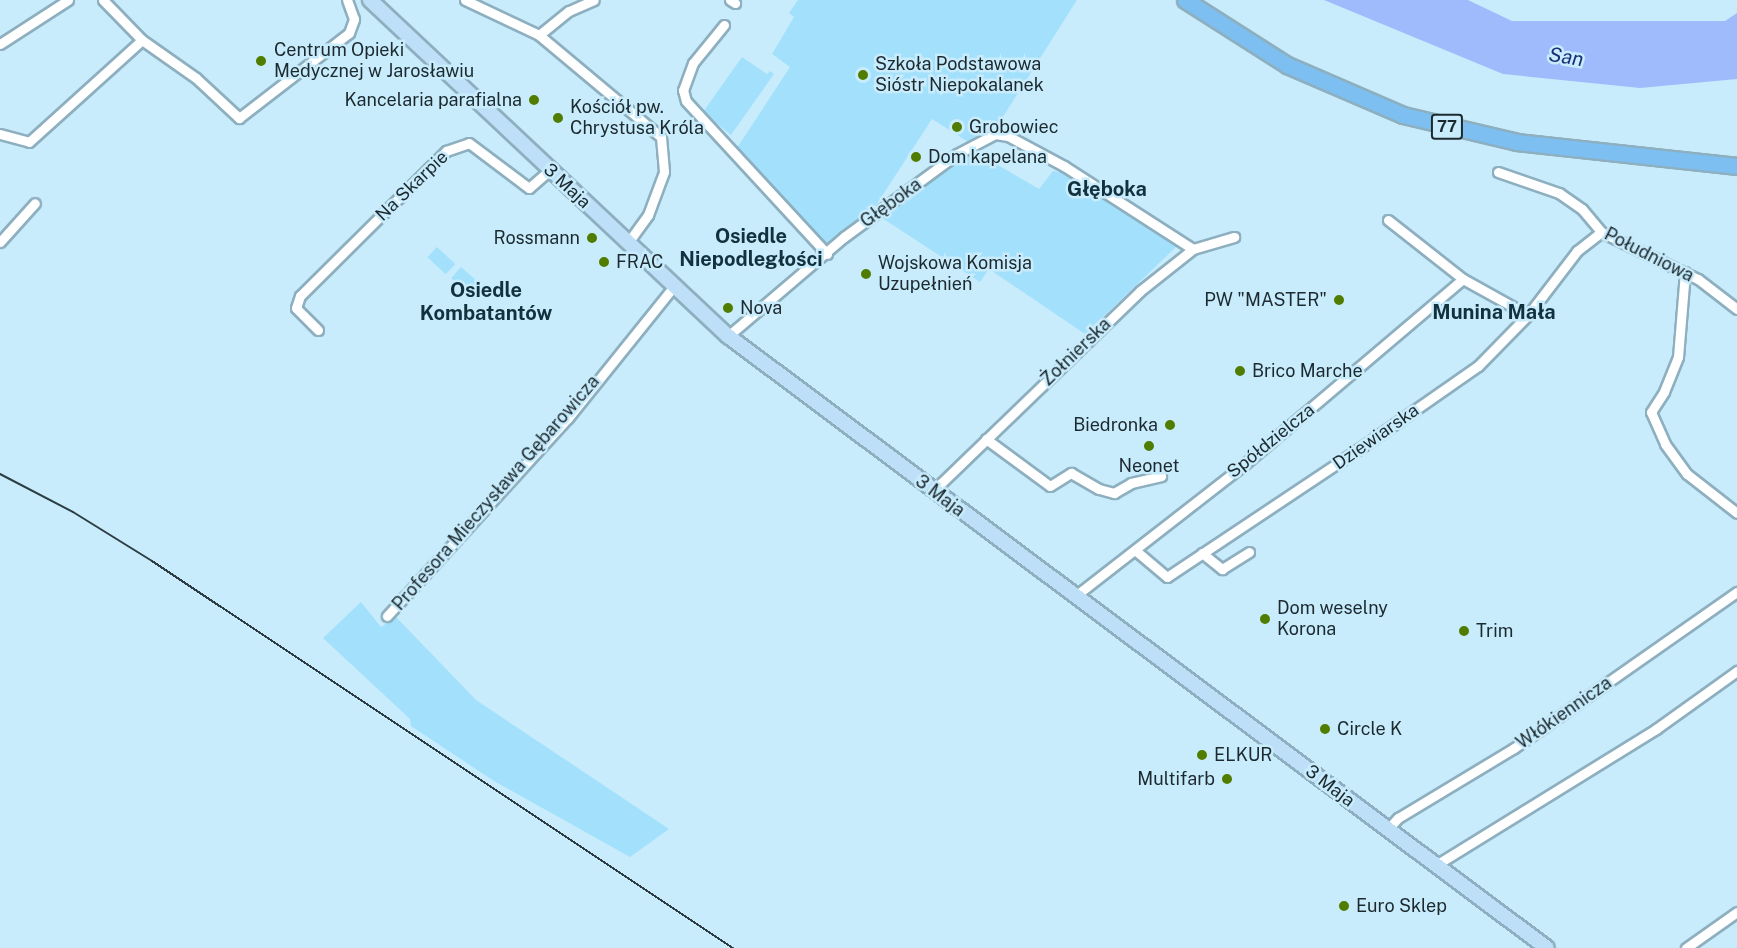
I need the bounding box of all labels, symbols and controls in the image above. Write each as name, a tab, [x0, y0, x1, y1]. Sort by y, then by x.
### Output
place label: Centrum Opieki Medycznej w Jarosławiu	[274, 40, 474, 82]
water label: San	[1547, 42, 1585, 72]
marker: Centrum Opieki Medycznej w Jarosławiu	[252, 52, 270, 70]
place label: Szkoła Podstawowa Sióstr Niepokalanek	[875, 54, 1044, 97]
marker: Szkoła Podstawowa Sióstr Niepokalanek	[856, 68, 870, 82]
place label: Kancelaria parafialna	[344, 89, 522, 111]
marker: Kancelaria parafialna	[527, 93, 541, 107]
place label: Kościół pw. Chrystusa Króla	[570, 97, 704, 140]
marker: Kościół pw. Chrystusa Króla	[551, 111, 565, 125]
road number: 77	[1430, 114, 1464, 140]
place label: Grobowiec	[969, 116, 1059, 138]
marker: Grobowiec	[950, 120, 964, 134]
street label: Na Skarpie	[371, 146, 453, 226]
place label: Dom kapelana	[928, 146, 1047, 168]
marker: Dom kapelana	[909, 150, 923, 164]
street label: 3 Maja	[539, 159, 595, 213]
street label: Głęboka	[856, 174, 926, 232]
district label: Głęboka	[1067, 177, 1147, 201]
street label: Południowa	[1601, 223, 1697, 287]
district label: Osiedle Niepodległości	[679, 224, 823, 271]
place label: Rossmann	[494, 227, 580, 249]
marker: Rossmann	[585, 231, 599, 245]
place label: FRAC	[616, 251, 663, 273]
place label: Wojskowa Komisja Uzupełnień	[878, 253, 1032, 296]
marker: FRAC	[597, 255, 611, 269]
marker: Wojskowa Komisja Uzupełnień	[859, 267, 873, 281]
district label: Osiedle Kombatantów	[420, 279, 552, 326]
place label: PW "MASTER"	[1204, 289, 1327, 311]
marker: PW "MASTER"	[1332, 293, 1346, 307]
place label: Nova	[740, 297, 782, 319]
district label: Munina Mała	[1432, 300, 1556, 324]
marker: Nova	[721, 301, 735, 315]
street label: Żołnierska	[1037, 313, 1115, 391]
place label: Brico Marche	[1252, 360, 1363, 382]
marker: Brico Marche	[1233, 364, 1247, 378]
street label: Profesora Mieczysława Gębarowicza	[388, 371, 604, 615]
street label: Spółdzielcza	[1223, 399, 1319, 483]
street label: Dziewiarska	[1329, 399, 1423, 475]
place label: Biedronka	[1073, 414, 1158, 436]
marker: Biedronka	[1163, 418, 1177, 432]
marker: Neonet	[1142, 439, 1156, 453]
place label: Neonet	[1119, 455, 1179, 477]
street label: 3 Maja	[911, 470, 969, 522]
place label: Dom weselny Korona	[1277, 598, 1388, 640]
marker: Dom weselny Korona	[1258, 612, 1272, 626]
place label: Trim	[1476, 620, 1513, 642]
marker: Trim	[1457, 624, 1471, 638]
street label: Włókiennicza	[1512, 672, 1616, 754]
place label: Circle K	[1337, 718, 1402, 740]
marker: Circle K	[1318, 722, 1332, 736]
place label: ELKUR	[1214, 744, 1272, 766]
marker: ELKUR	[1195, 748, 1209, 762]
street label: 3 Maja	[1301, 760, 1359, 812]
place label: Multifarb	[1137, 768, 1215, 790]
marker: Multifarb	[1220, 772, 1234, 786]
place label: Euro Sklep	[1356, 895, 1447, 917]
marker: Euro Sklep	[1337, 899, 1351, 913]

